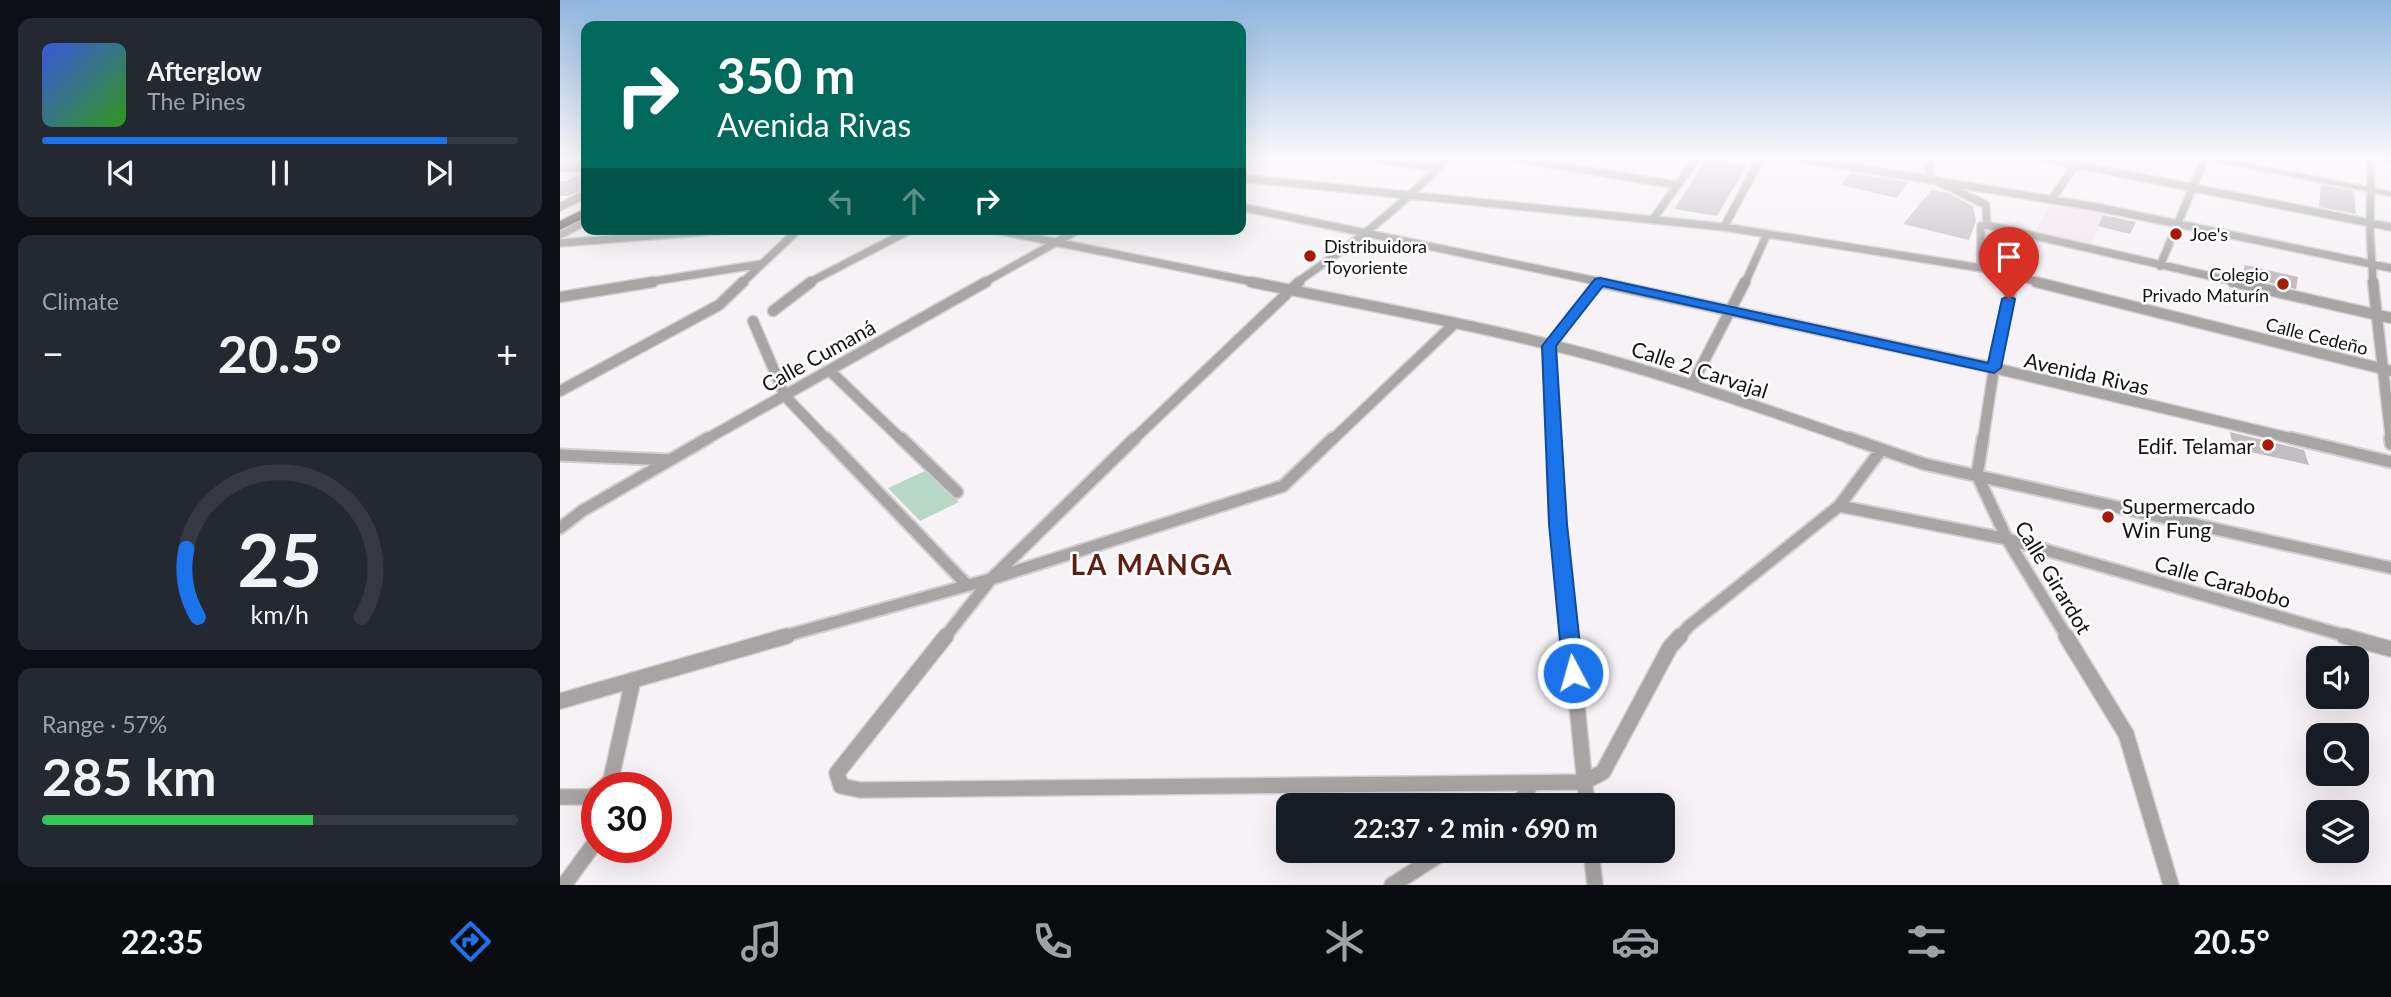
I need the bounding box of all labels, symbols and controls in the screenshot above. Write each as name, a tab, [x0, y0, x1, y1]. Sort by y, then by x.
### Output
text: 350 m	[717, 46, 855, 104]
icon: right	[602, 49, 693, 140]
text: Afterglow	[147, 55, 262, 87]
text: The Pines	[147, 87, 245, 115]
text: Avenida Rivas	[717, 105, 911, 144]
icon: previous	[102, 154, 140, 192]
icon: pause	[261, 154, 299, 192]
icon: next	[420, 154, 458, 192]
icon: left	[822, 182, 860, 220]
icon: ahead	[895, 182, 933, 220]
icon: right	[968, 182, 1006, 220]
place label: Joe's	[2190, 223, 2228, 245]
marker: Joe's	[2168, 226, 2184, 242]
pin	[1979, 227, 2039, 299]
place label: Distribuidora Toyoriente	[1324, 235, 1427, 278]
icon: arrive	[1990, 238, 2028, 276]
marker: Distribuidora Toyoriente	[1302, 248, 1318, 264]
place label: Colegio Privado Maturín	[2142, 263, 2269, 306]
marker: Colegio Privado Maturín	[2275, 276, 2291, 292]
text: Climate	[42, 287, 119, 315]
street label: Calle Cumaná	[757, 313, 879, 397]
street label: Calle Cedeño	[2264, 313, 2370, 359]
text: 20.5°	[218, 322, 342, 384]
text: −	[42, 330, 64, 376]
text: +	[496, 330, 518, 376]
street label: Calle 2 Carvajal	[1629, 335, 1771, 403]
street label: Avenida Rivas	[2022, 346, 2152, 400]
place label: Edif. Telamar	[2137, 433, 2254, 458]
marker: Edif. Telamar	[2260, 437, 2276, 453]
place label: Supermercado Win Fung	[2122, 493, 2255, 542]
marker: Supermercado Win Fung	[2100, 509, 2116, 525]
text: 25	[238, 515, 322, 603]
street label: Calle Girardot	[2011, 516, 2098, 638]
district label: LA MANGA	[1071, 547, 1233, 581]
street label: Calle Carabobo	[2152, 550, 2294, 612]
text: km/h	[251, 599, 309, 629]
position arrow	[1536, 636, 1610, 710]
map controls	[2306, 646, 2369, 863]
button: sound	[2306, 646, 2369, 709]
text: Range · 57%	[42, 710, 167, 738]
button: search	[2306, 723, 2369, 786]
text: 285 km	[42, 745, 216, 807]
speed limit sign: 30	[581, 772, 672, 863]
button: layers	[2306, 800, 2369, 863]
text: 22:37 · 2 min · 690 m	[1353, 812, 1598, 844]
icon: directions	[446, 917, 495, 966]
icon: music	[737, 917, 786, 966]
icon: phone	[1028, 917, 1077, 966]
icon: climate	[1320, 917, 1369, 966]
icon: car	[1611, 917, 1660, 966]
icon: filters	[1902, 917, 1951, 966]
text: 22:35	[121, 922, 204, 961]
text: 20.5°	[2193, 922, 2270, 961]

